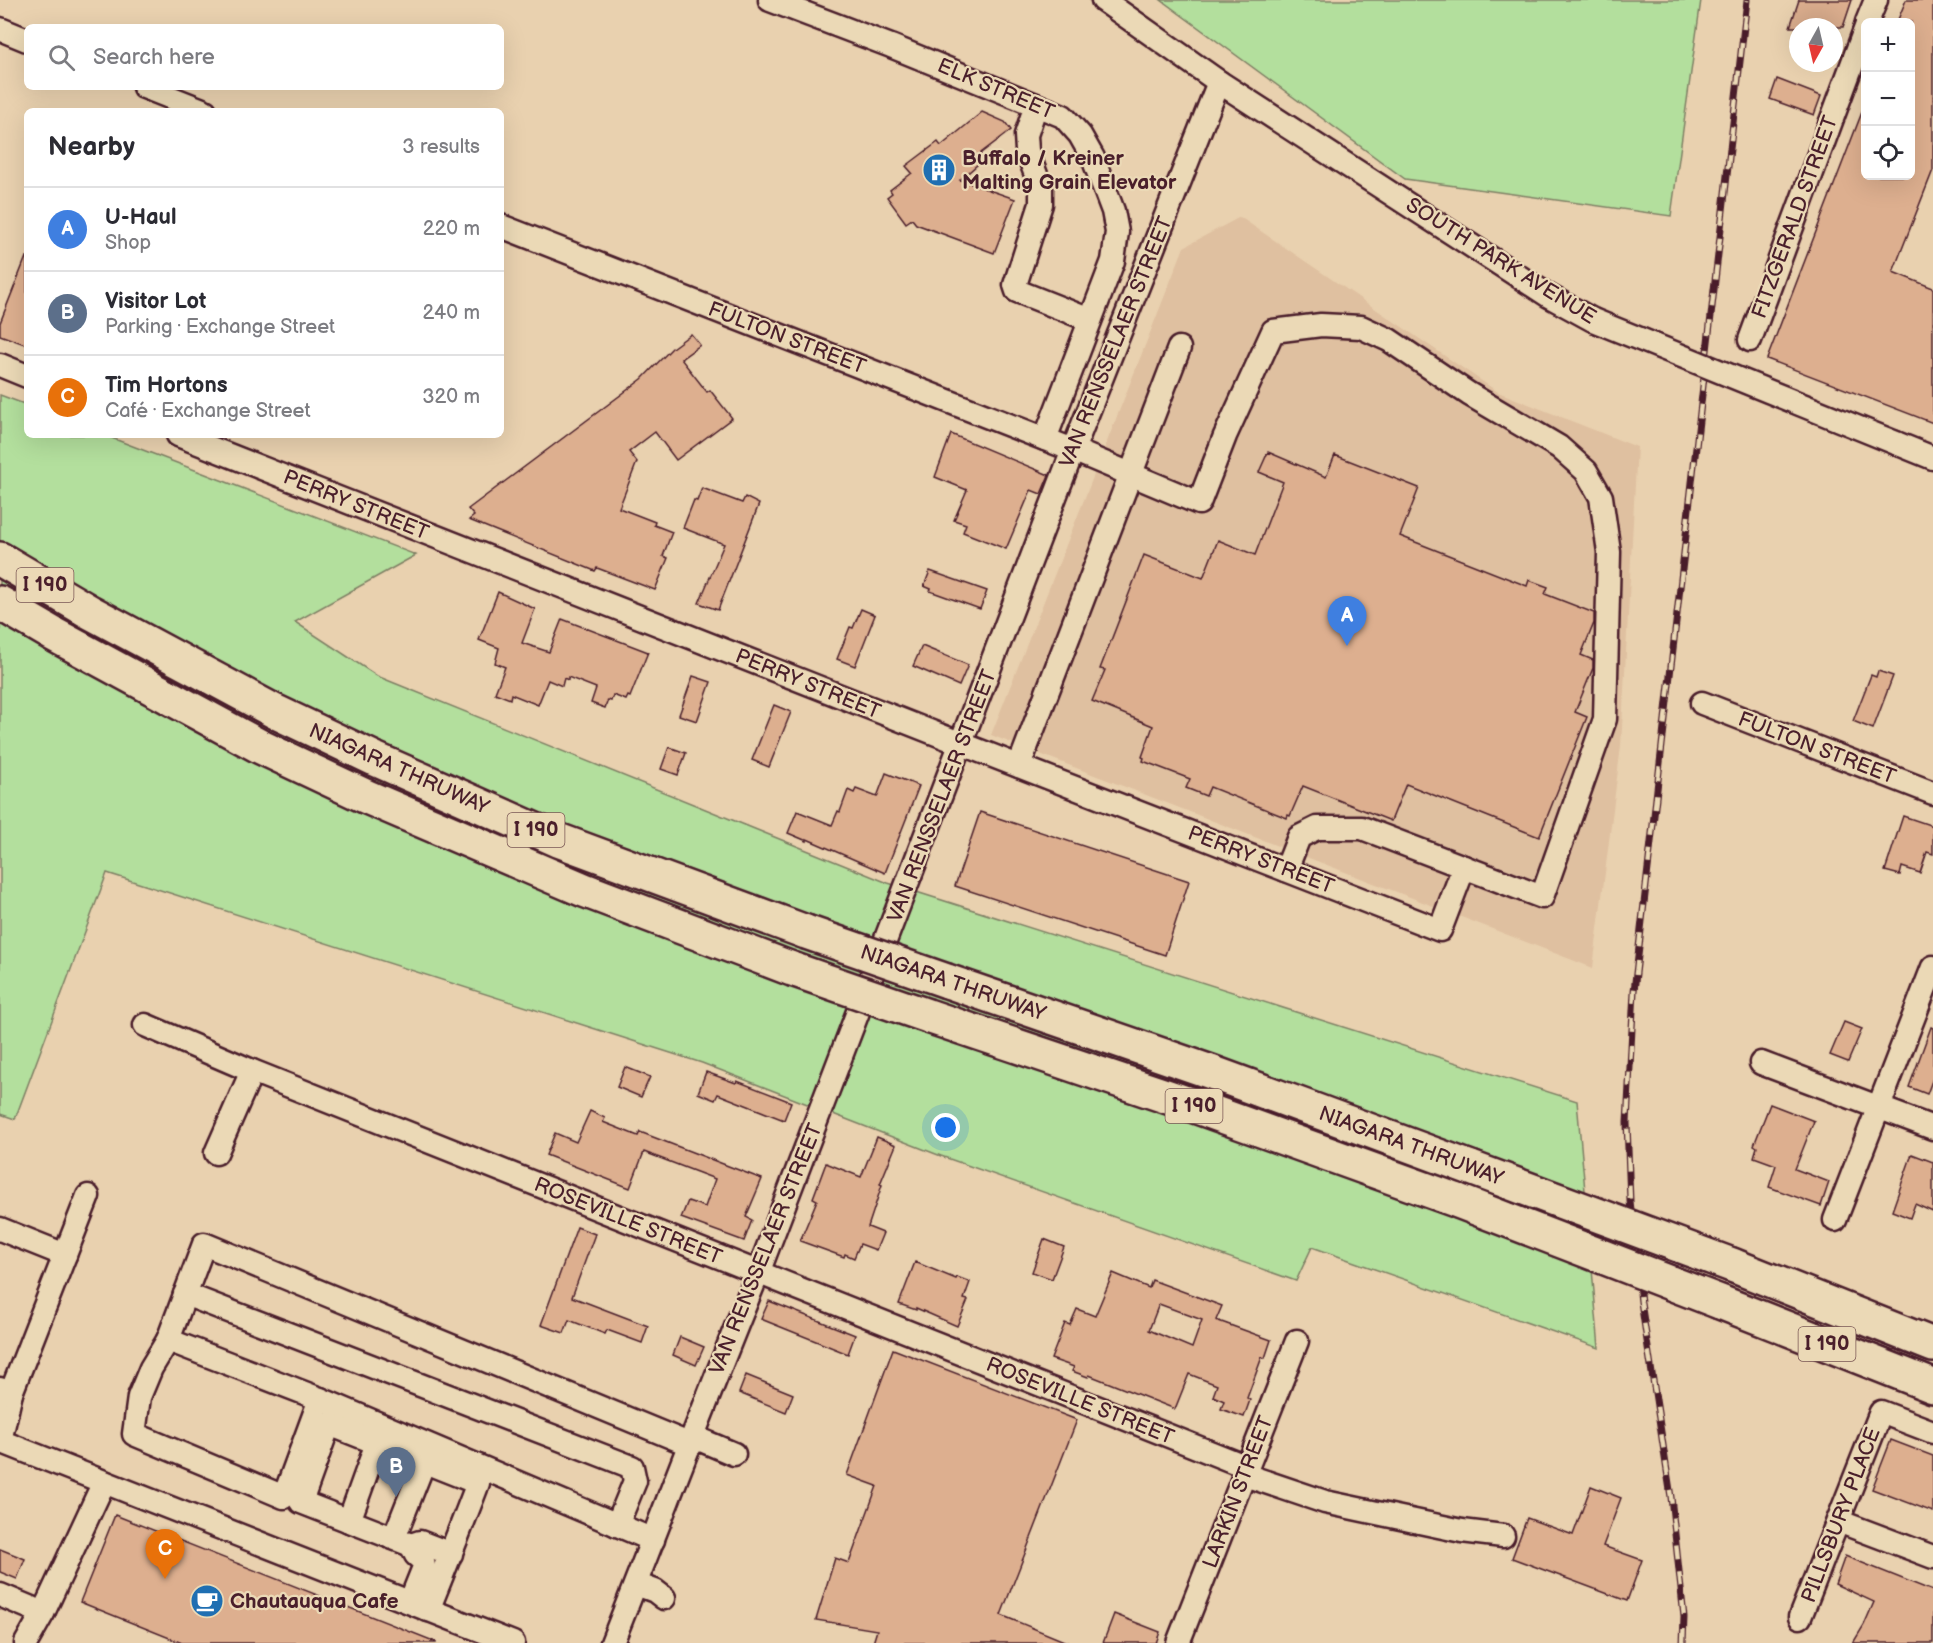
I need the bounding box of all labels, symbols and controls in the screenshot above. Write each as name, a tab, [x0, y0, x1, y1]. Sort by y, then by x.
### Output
north arrow	[1789, 18, 1843, 72]
map controls	[1861, 18, 1915, 180]
button: +	[1861, 18, 1915, 72]
search box	[24, 24, 504, 90]
icon: search	[45, 41, 78, 74]
text: Search here	[93, 44, 215, 71]
street label: ELK STREET	[934, 53, 1059, 125]
button: −	[1861, 72, 1915, 126]
street label: FITZGERALD STREET	[1747, 112, 1843, 322]
button: locate	[1861, 126, 1915, 180]
text: Nearby	[48, 132, 135, 163]
text: 3 results	[402, 135, 480, 159]
place label: Buffalo / Kreiner Malting Grain Elevator	[962, 146, 1177, 195]
building icon: Buffalo / Kreiner Malting Grain Elevator	[921, 152, 957, 188]
street label: SOUTH PARK AVENUE	[1401, 192, 1601, 330]
text: U-Haul	[105, 204, 176, 231]
street label: VAN RENSSELAER STREET	[1054, 213, 1178, 471]
text: A	[61, 217, 74, 241]
text: 220 m	[423, 217, 480, 241]
text: Shop	[105, 231, 151, 255]
text: Visitor Lot	[105, 288, 206, 315]
street label: FULTON STREET	[705, 296, 870, 380]
text: B	[60, 301, 75, 325]
text: 240 m	[423, 301, 480, 325]
text: Parking · Exchange Street	[105, 315, 335, 339]
text: Tim Hortons	[105, 372, 228, 399]
text: C	[60, 385, 75, 409]
text: 320 m	[422, 385, 480, 409]
text: Café · Exchange Street	[105, 399, 311, 423]
street label: PERRY STREET	[280, 464, 433, 546]
road number: I 190	[16, 568, 74, 602]
pin: A	[1328, 596, 1366, 646]
street label: PERRY STREET	[732, 643, 885, 725]
street label: VAN RENSSELAER STREET	[882, 666, 1002, 926]
street label: FULTON STREET	[1735, 706, 1900, 790]
street label: NIAGARA THRUWAY	[305, 718, 494, 820]
road number: I 190	[508, 813, 564, 847]
street label: PERRY STREET	[1184, 821, 1338, 900]
street label: NIAGARA THRUWAY	[857, 940, 1050, 1027]
road number: I 190	[1166, 1089, 1222, 1123]
street label: NIAGARA THRUWAY	[1315, 1101, 1507, 1191]
your location	[931, 1113, 960, 1142]
street label: VAN RENSSELAER STREET	[704, 1120, 828, 1378]
street label: ROSEVILLE STREET	[530, 1172, 726, 1270]
road number: I 190	[1798, 1327, 1856, 1361]
street label: ROSEVILLE STREET	[982, 1352, 1178, 1450]
street label: LARKIN STREET	[1197, 1412, 1279, 1572]
street label: PILLSBURY PLACE	[1796, 1424, 1886, 1606]
pin: B	[376, 1448, 416, 1497]
pin: C	[146, 1530, 184, 1579]
cafe icon: Chautauqua Cafe	[189, 1583, 225, 1619]
place label: Chautauqua Cafe	[230, 1589, 399, 1614]

